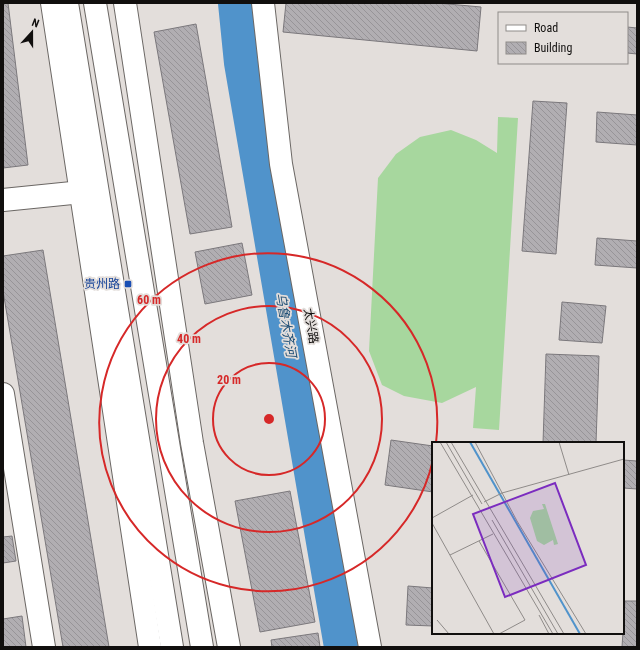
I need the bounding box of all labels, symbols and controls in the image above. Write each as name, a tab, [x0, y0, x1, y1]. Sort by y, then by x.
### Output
north arrow	[12, 12, 52, 52]
legend	[498, 12, 628, 64]
text: N	[30, 16, 41, 30]
text: Road	[534, 21, 558, 35]
text: Building	[534, 41, 572, 55]
place label: 贵州路	[84, 277, 120, 291]
marker: 贵州路	[123, 279, 133, 289]
water label: 乌鲁木齐河	[273, 292, 300, 361]
text: 60 m	[137, 293, 161, 307]
street label: 太兴路	[301, 307, 321, 345]
text: 40 m	[177, 332, 201, 346]
text: 20 m	[217, 373, 241, 387]
centre of rings	[262, 412, 276, 426]
inset map	[432, 442, 624, 634]

